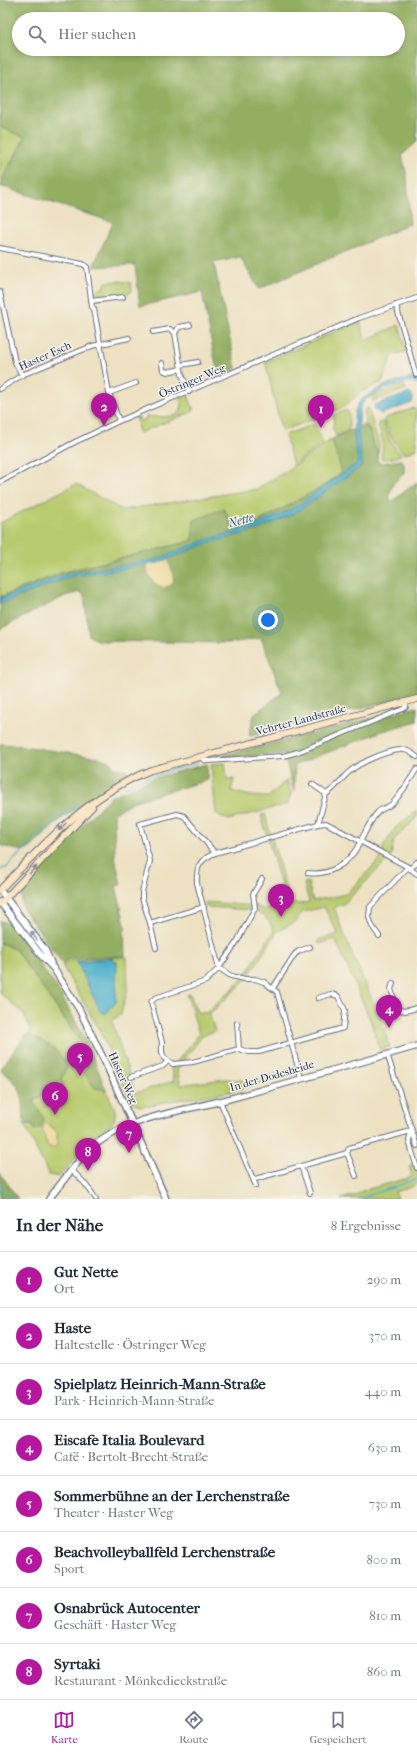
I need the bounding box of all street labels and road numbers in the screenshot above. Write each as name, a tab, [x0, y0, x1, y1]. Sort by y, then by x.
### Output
street label: Haster Esch	[17, 338, 74, 373]
street label: Östringer Weg	[157, 361, 227, 401]
street label: Vehrter Landstraße	[254, 702, 348, 739]
street label: Haster Weg	[106, 1050, 140, 1106]
street label: In der Dodesheide	[228, 1058, 316, 1094]

